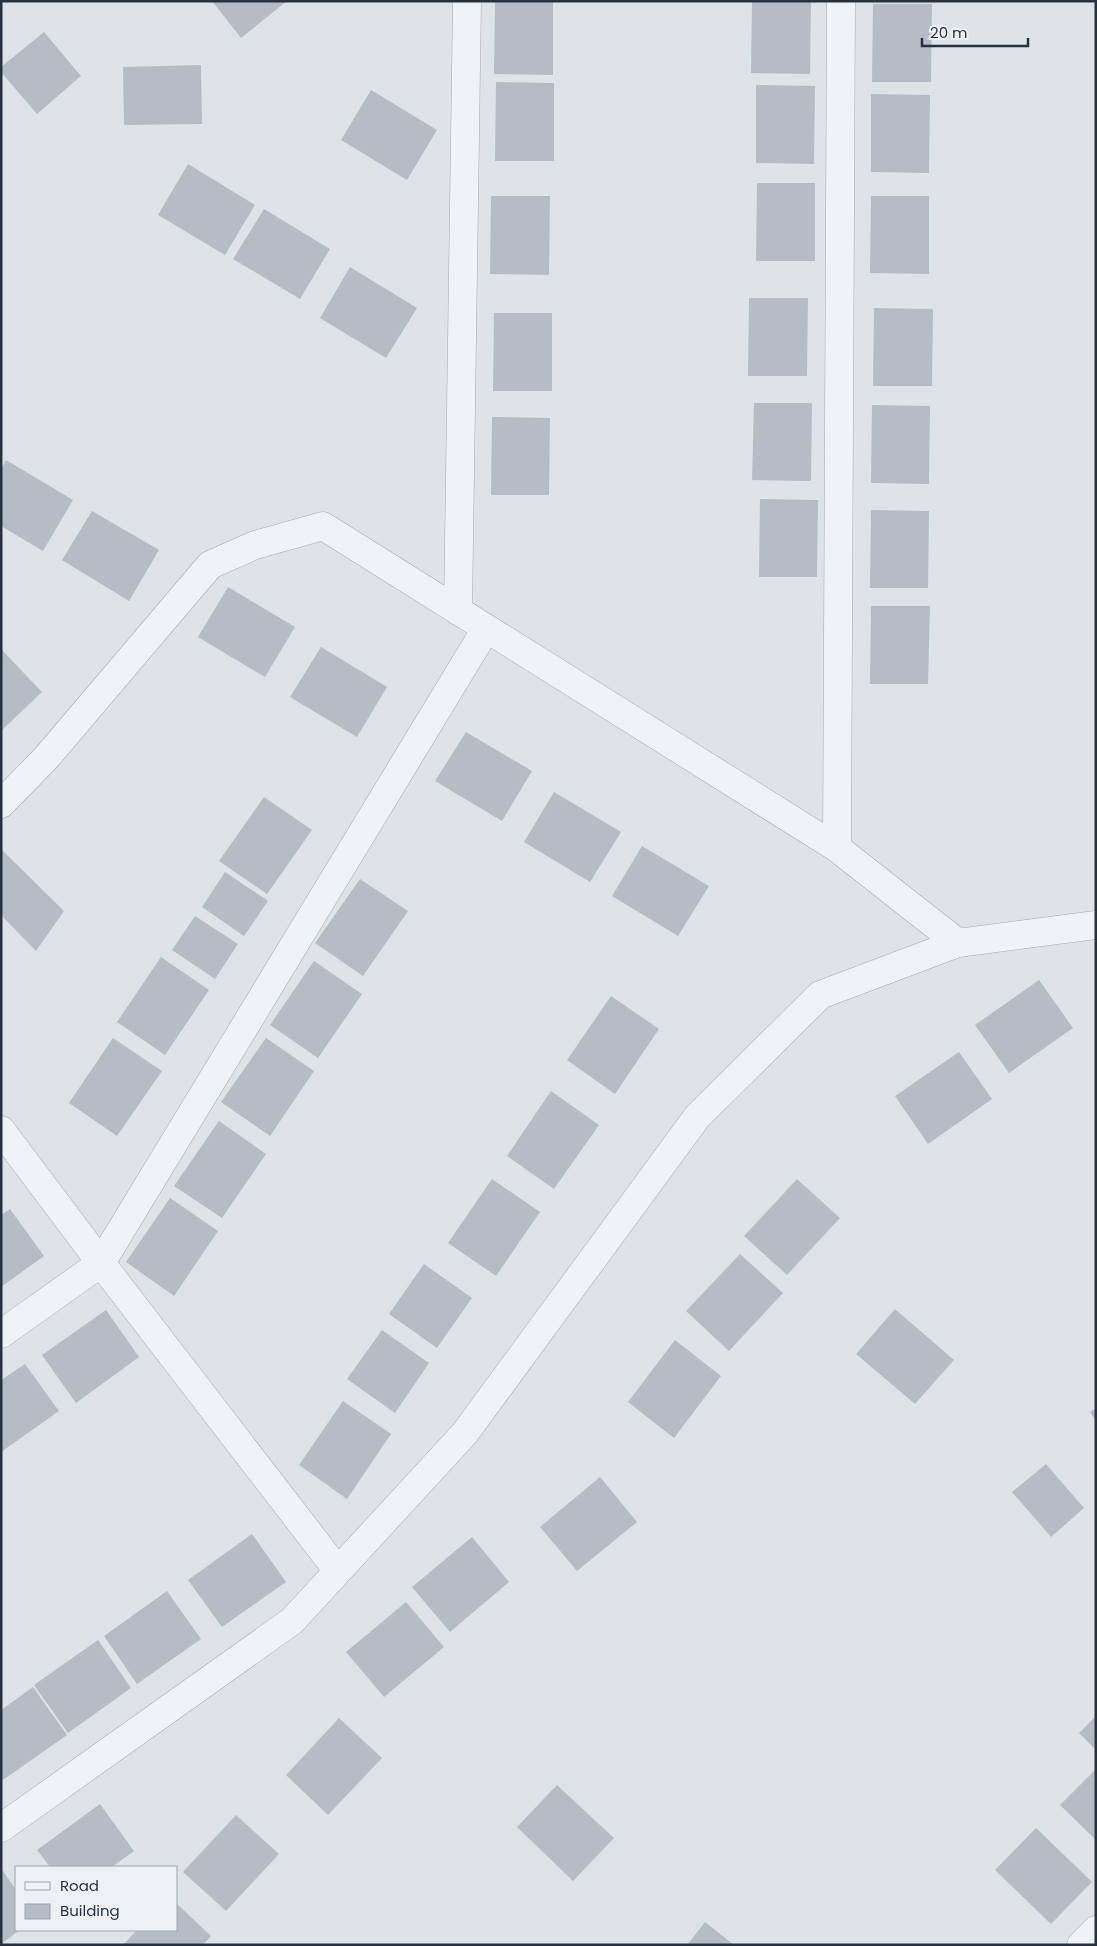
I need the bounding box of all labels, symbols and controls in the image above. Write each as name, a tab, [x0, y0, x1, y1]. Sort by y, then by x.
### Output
scale bar	[922, 15, 1028, 47]
text: 20 m	[930, 22, 968, 43]
legend	[15, 1866, 178, 1931]
text: Road	[60, 1875, 99, 1896]
text: Building	[60, 1900, 120, 1921]

